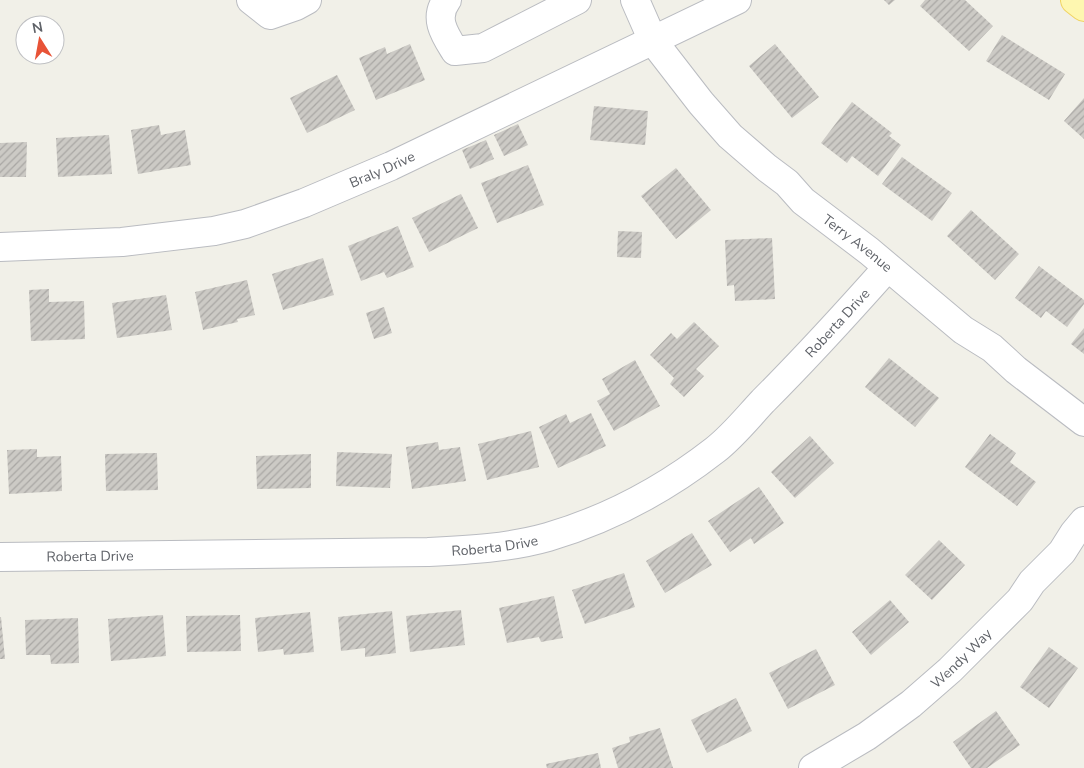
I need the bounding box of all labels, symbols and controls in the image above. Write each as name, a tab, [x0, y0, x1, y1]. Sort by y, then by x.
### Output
north arrow	[15, 15, 65, 65]
text: N	[31, 17, 45, 38]
street label: Braly Drive	[346, 147, 418, 192]
street label: Terry Avenue	[819, 210, 897, 276]
street label: Roberta Drive	[801, 284, 874, 361]
street label: Roberta Drive	[451, 530, 540, 560]
street label: Roberta Drive	[46, 546, 134, 566]
street label: Wendy Way	[926, 624, 996, 692]

